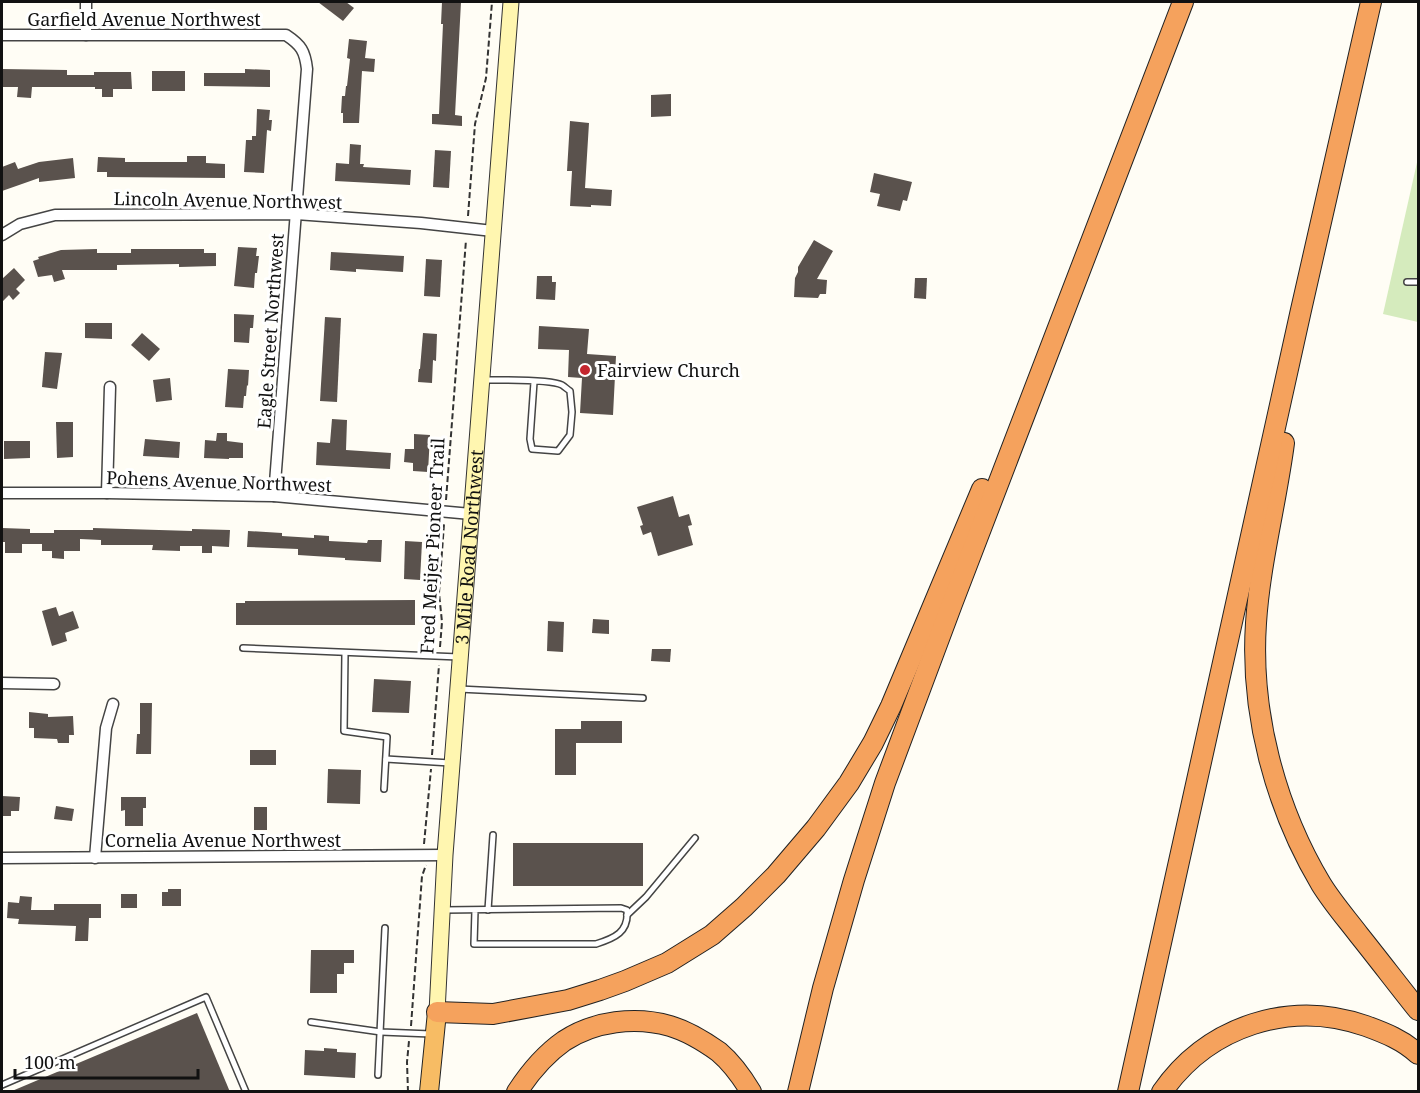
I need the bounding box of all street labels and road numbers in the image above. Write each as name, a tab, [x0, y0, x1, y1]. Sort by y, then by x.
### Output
street label: Garfield Avenue Northwest	[27, 7, 261, 31]
street label: Lincoln Avenue Northwest	[113, 186, 343, 214]
street label: Eagle Street Northwest	[251, 233, 289, 429]
street label: Fred Meijer Pioneer Trail	[414, 437, 450, 655]
street label: 3 Mile Road Northwest	[449, 449, 488, 645]
street label: Pohens Avenue Northwest	[106, 465, 332, 497]
street label: Cornelia Avenue Northwest	[105, 828, 341, 852]

